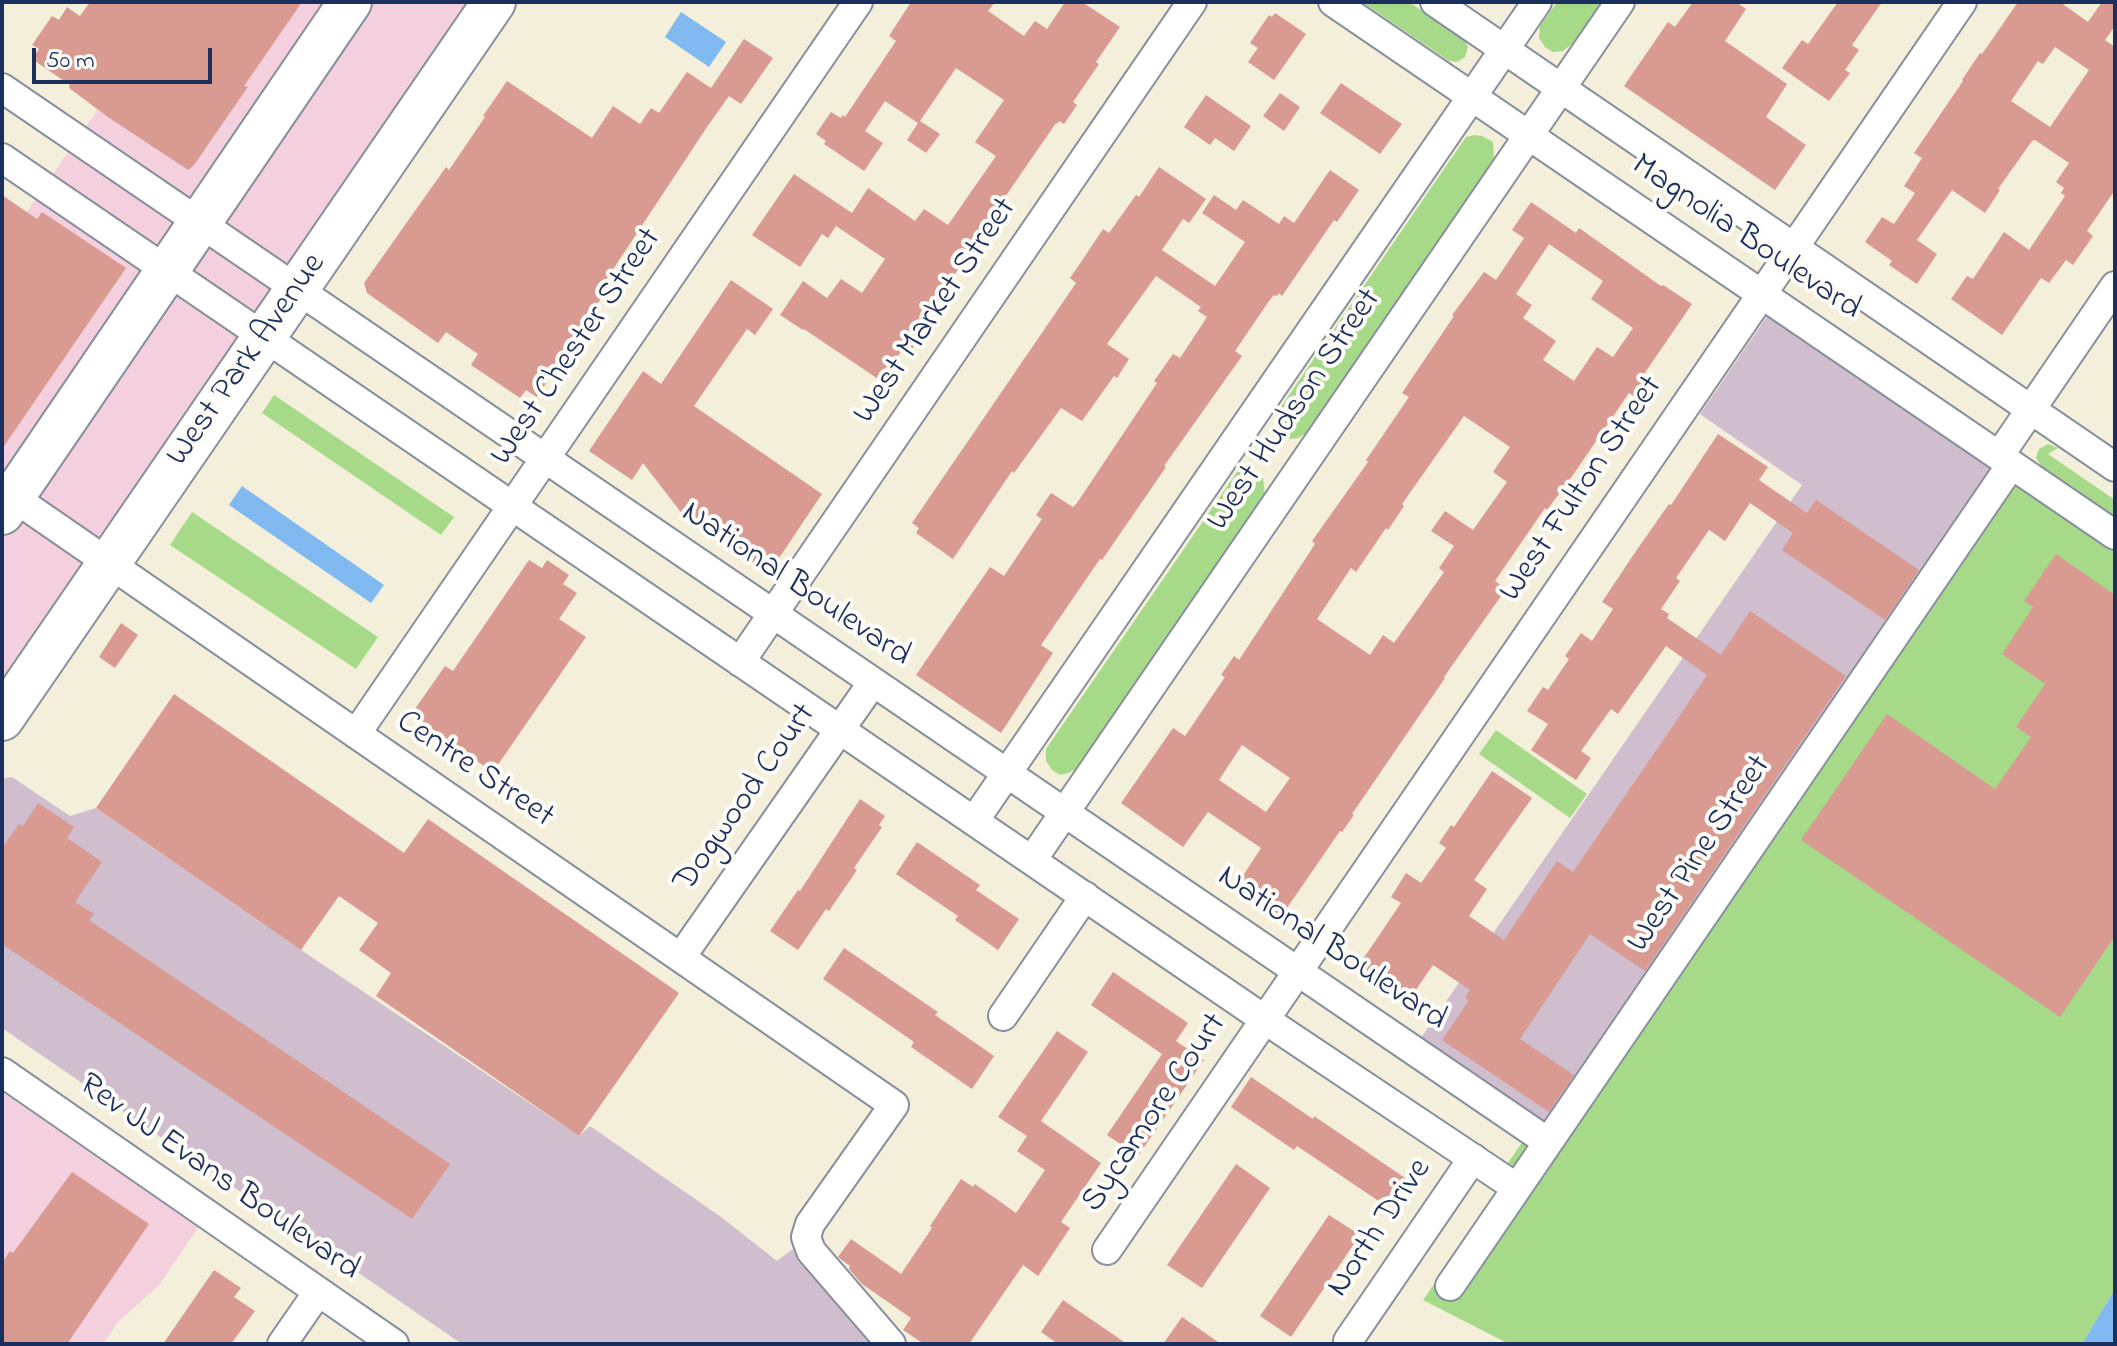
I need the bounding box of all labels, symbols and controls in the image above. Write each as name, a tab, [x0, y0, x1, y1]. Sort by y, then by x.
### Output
scale bar	[36, 32, 216, 82]
text: 50 m	[46, 44, 95, 79]
street label: Magnolia Boulevard	[1622, 147, 1868, 331]
street label: West Market Street	[846, 191, 1028, 433]
street label: West Chester Street	[483, 222, 673, 474]
street label: West Park Avenue	[159, 247, 337, 475]
street label: West Hudson Street	[1200, 282, 1392, 540]
street label: West Fulton Street	[1492, 369, 1674, 611]
street label: National Boulevard	[673, 494, 917, 678]
street label: Dogwood Court	[667, 697, 827, 901]
street label: Centre Street	[387, 703, 561, 839]
street label: West Pine Street	[1620, 749, 1782, 961]
street label: National Boulevard	[1209, 858, 1453, 1042]
street label: Sycamore Court	[1074, 1007, 1238, 1221]
street label: Rev JJ Evans Boulevard	[70, 1067, 366, 1291]
street label: North Drive	[1320, 1152, 1442, 1306]

